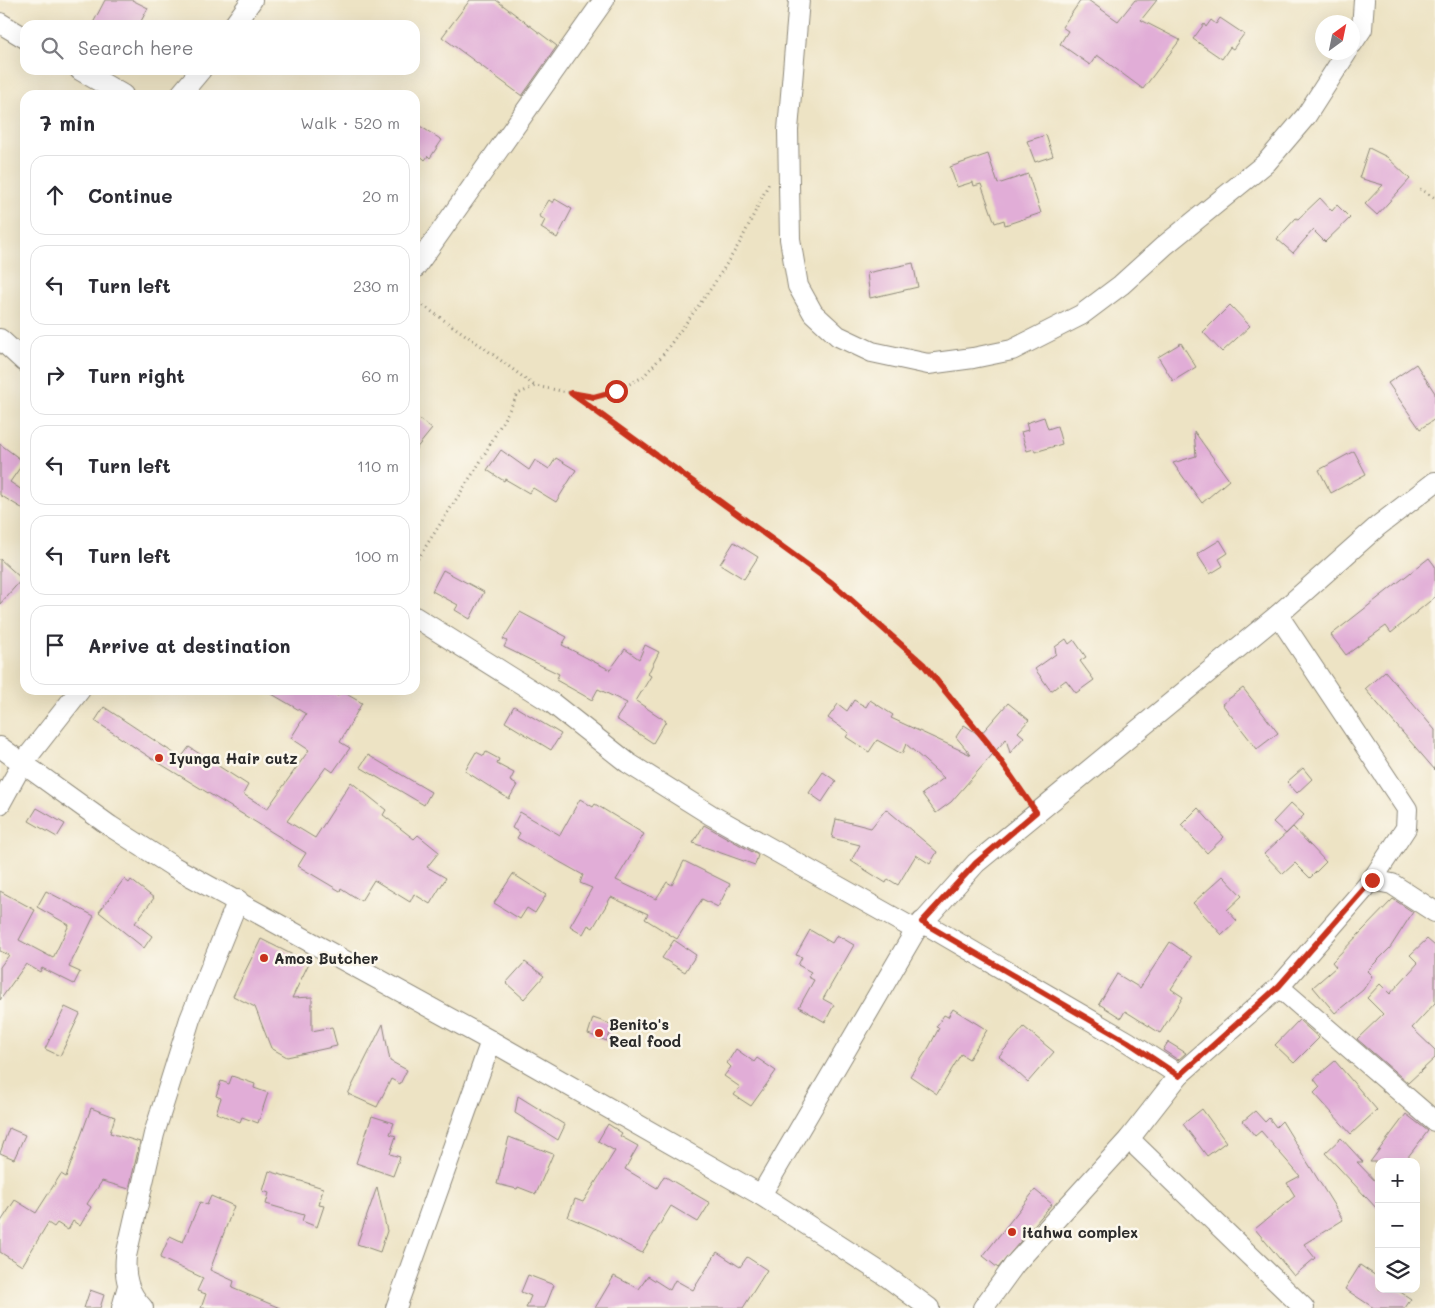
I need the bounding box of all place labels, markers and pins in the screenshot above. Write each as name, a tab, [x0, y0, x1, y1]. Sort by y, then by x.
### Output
place label: Iyunga Hair cutz	[169, 748, 298, 768]
marker: Iyunga Hair cutz	[153, 752, 165, 764]
place label: Amos Butcher	[274, 948, 378, 968]
marker: Amos Butcher	[258, 952, 270, 964]
place label: Benito's Real food	[609, 1014, 682, 1051]
marker: Benito's Real food	[593, 1027, 605, 1039]
place label: itahwa complex	[1022, 1222, 1138, 1242]
marker: itahwa complex	[1006, 1226, 1018, 1238]

